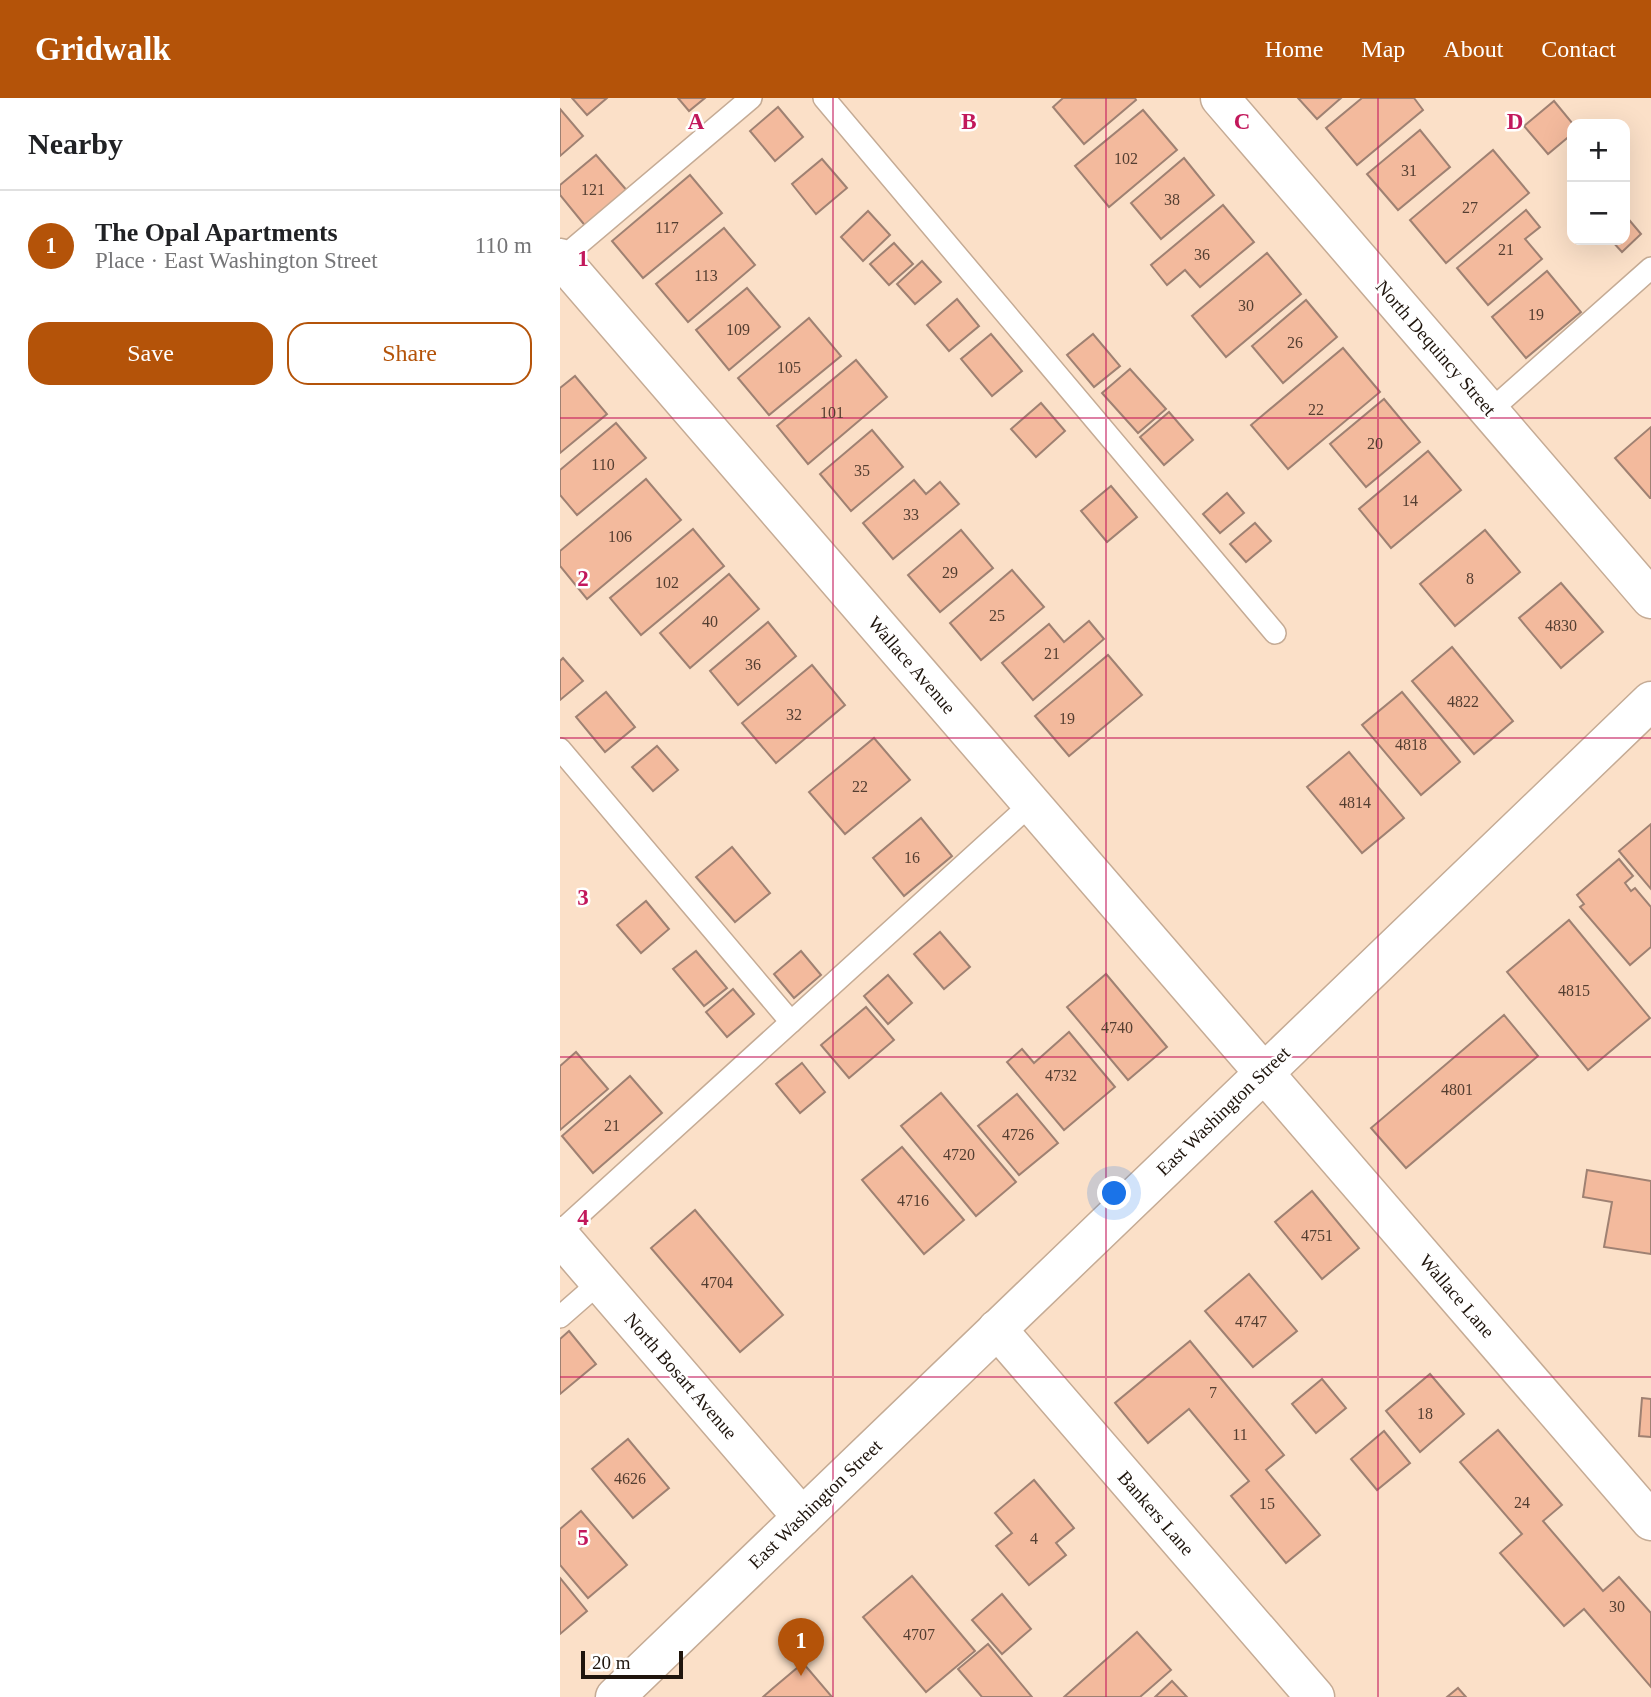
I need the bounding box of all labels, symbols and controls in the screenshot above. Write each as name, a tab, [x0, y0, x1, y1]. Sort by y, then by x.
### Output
text: Gridwalk	[35, 31, 171, 67]
text: Home	[1265, 36, 1323, 62]
text: Map	[1361, 36, 1405, 62]
text: About	[1443, 36, 1503, 62]
text: Contact	[1541, 36, 1616, 62]
text: A	[688, 109, 705, 134]
text: B	[961, 109, 977, 134]
text: C	[1234, 109, 1250, 134]
text: D	[1507, 109, 1523, 134]
map controls	[1567, 119, 1630, 245]
button: +	[1567, 119, 1630, 182]
text: Nearby	[28, 127, 123, 160]
house number: 102	[1114, 150, 1138, 167]
house number: 31	[1401, 162, 1417, 179]
house number: 121	[581, 181, 605, 198]
button: −	[1567, 182, 1630, 245]
house number: 38	[1164, 191, 1180, 208]
house number: 27	[1462, 199, 1478, 216]
text: The Opal Apartments	[95, 218, 338, 247]
house number: 117	[655, 219, 679, 236]
text: 1	[45, 233, 57, 258]
text: 110 m	[475, 233, 532, 258]
house number: 21	[1498, 241, 1514, 258]
text: 1	[577, 246, 589, 271]
house number: 36	[1194, 246, 1210, 263]
text: Place · East Washington Street	[95, 248, 378, 273]
house number: 113	[694, 267, 718, 284]
street label: North Dequincy Street	[1372, 276, 1501, 420]
house number: 30	[1238, 297, 1254, 314]
house number: 19	[1528, 306, 1544, 323]
house number: 109	[726, 321, 750, 338]
button: Save	[28, 322, 273, 385]
button: Share	[287, 322, 532, 385]
house number: 26	[1287, 334, 1303, 351]
house number: 105	[777, 359, 801, 376]
house number: 22	[1308, 401, 1324, 418]
house number: 101	[820, 404, 844, 421]
house number: 20	[1367, 435, 1383, 452]
house number: 110	[591, 456, 615, 473]
house number: 35	[854, 462, 870, 479]
house number: 14	[1402, 492, 1418, 509]
house number: 33	[903, 506, 919, 523]
house number: 106	[608, 528, 632, 545]
house number: 29	[942, 564, 958, 581]
text: 2	[577, 566, 589, 591]
house number: 8	[1466, 570, 1474, 587]
house number: 102	[655, 574, 679, 591]
house number: 25	[989, 607, 1005, 624]
street label: Wallace Avenue	[864, 612, 960, 718]
house number: 40	[702, 613, 718, 630]
house number: 4830	[1545, 617, 1577, 634]
house number: 21	[1044, 645, 1060, 662]
house number: 36	[745, 656, 761, 673]
house number: 4822	[1447, 693, 1479, 710]
house number: 32	[786, 706, 802, 723]
house number: 19	[1059, 710, 1075, 727]
house number: 4818	[1395, 736, 1427, 753]
house number: 22	[852, 778, 868, 795]
house number: 4814	[1339, 794, 1371, 811]
house number: 16	[904, 849, 920, 866]
text: 3	[577, 885, 589, 910]
house number: 4815	[1558, 982, 1590, 999]
house number: 4740	[1101, 1019, 1133, 1036]
street label: East Washington Street	[1152, 1042, 1294, 1180]
house number: 4732	[1045, 1067, 1077, 1084]
house number: 4801	[1441, 1081, 1473, 1098]
house number: 21	[604, 1117, 620, 1134]
house number: 4726	[1002, 1126, 1034, 1143]
house number: 4720	[943, 1146, 975, 1163]
your location	[1097, 1176, 1131, 1210]
house number: 4716	[897, 1192, 929, 1209]
text: 4	[577, 1205, 589, 1230]
house number: 4751	[1301, 1227, 1333, 1244]
street label: Wallace Lane	[1415, 1250, 1499, 1342]
house number: 4704	[701, 1274, 733, 1291]
street label: North Bosart Avenue	[621, 1309, 741, 1443]
house number: 4747	[1235, 1313, 1267, 1330]
house number: 7	[1209, 1384, 1217, 1401]
house number: 18	[1417, 1405, 1433, 1422]
house number: 11	[1232, 1426, 1248, 1443]
street label: East Washington Street	[744, 1435, 886, 1573]
street label: Bankers Lane	[1114, 1466, 1198, 1560]
house number: 4626	[614, 1470, 646, 1487]
house number: 24	[1514, 1494, 1530, 1511]
house number: 15	[1259, 1495, 1275, 1512]
text: 5	[577, 1525, 589, 1550]
house number: 4	[1030, 1530, 1038, 1547]
house number: 30	[1609, 1598, 1625, 1615]
pin: 1	[778, 1618, 824, 1676]
house number: 4707	[903, 1626, 935, 1643]
scale bar	[581, 1648, 682, 1680]
text: 20 m	[592, 1652, 631, 1673]

